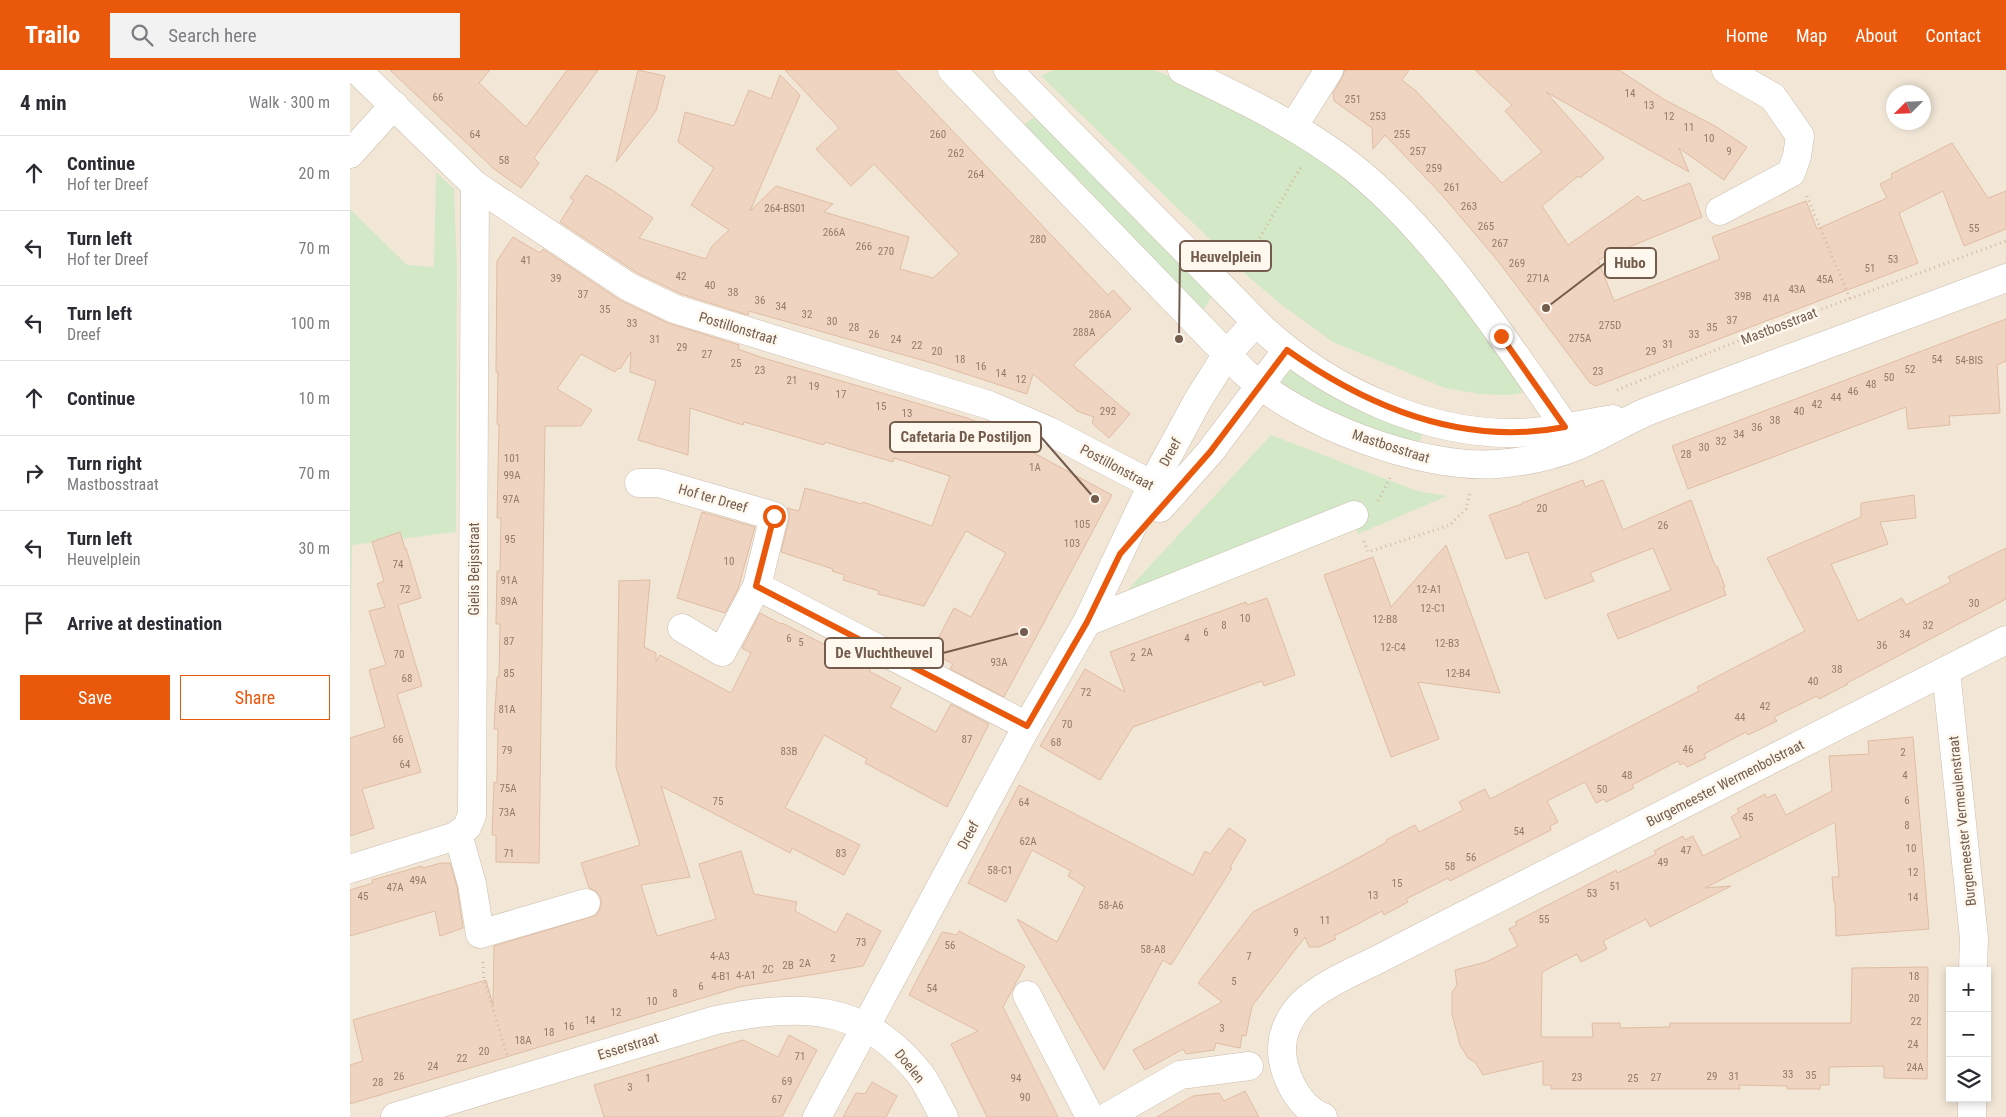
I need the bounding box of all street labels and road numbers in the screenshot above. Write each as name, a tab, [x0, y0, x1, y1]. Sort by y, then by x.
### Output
street label: Mastbosstraat	[1739, 304, 1819, 348]
street label: Postillonstraat	[697, 309, 779, 347]
street label: Mastbosstraat	[1350, 426, 1432, 466]
street label: Dreef	[1156, 435, 1184, 469]
street label: Postillonstraat	[1078, 441, 1156, 493]
street label: Hof ter Dreef	[677, 480, 750, 516]
street label: Gielis Beijsstraat	[466, 522, 482, 616]
street label: Burgemeester Vermeulenstraat	[1945, 735, 1979, 907]
street label: Burgemeester Wermenbolstraat	[1644, 736, 1806, 830]
street label: Dreef	[954, 818, 982, 852]
street label: Esserstraat	[596, 1029, 660, 1063]
street label: Doelen	[892, 1046, 928, 1086]

